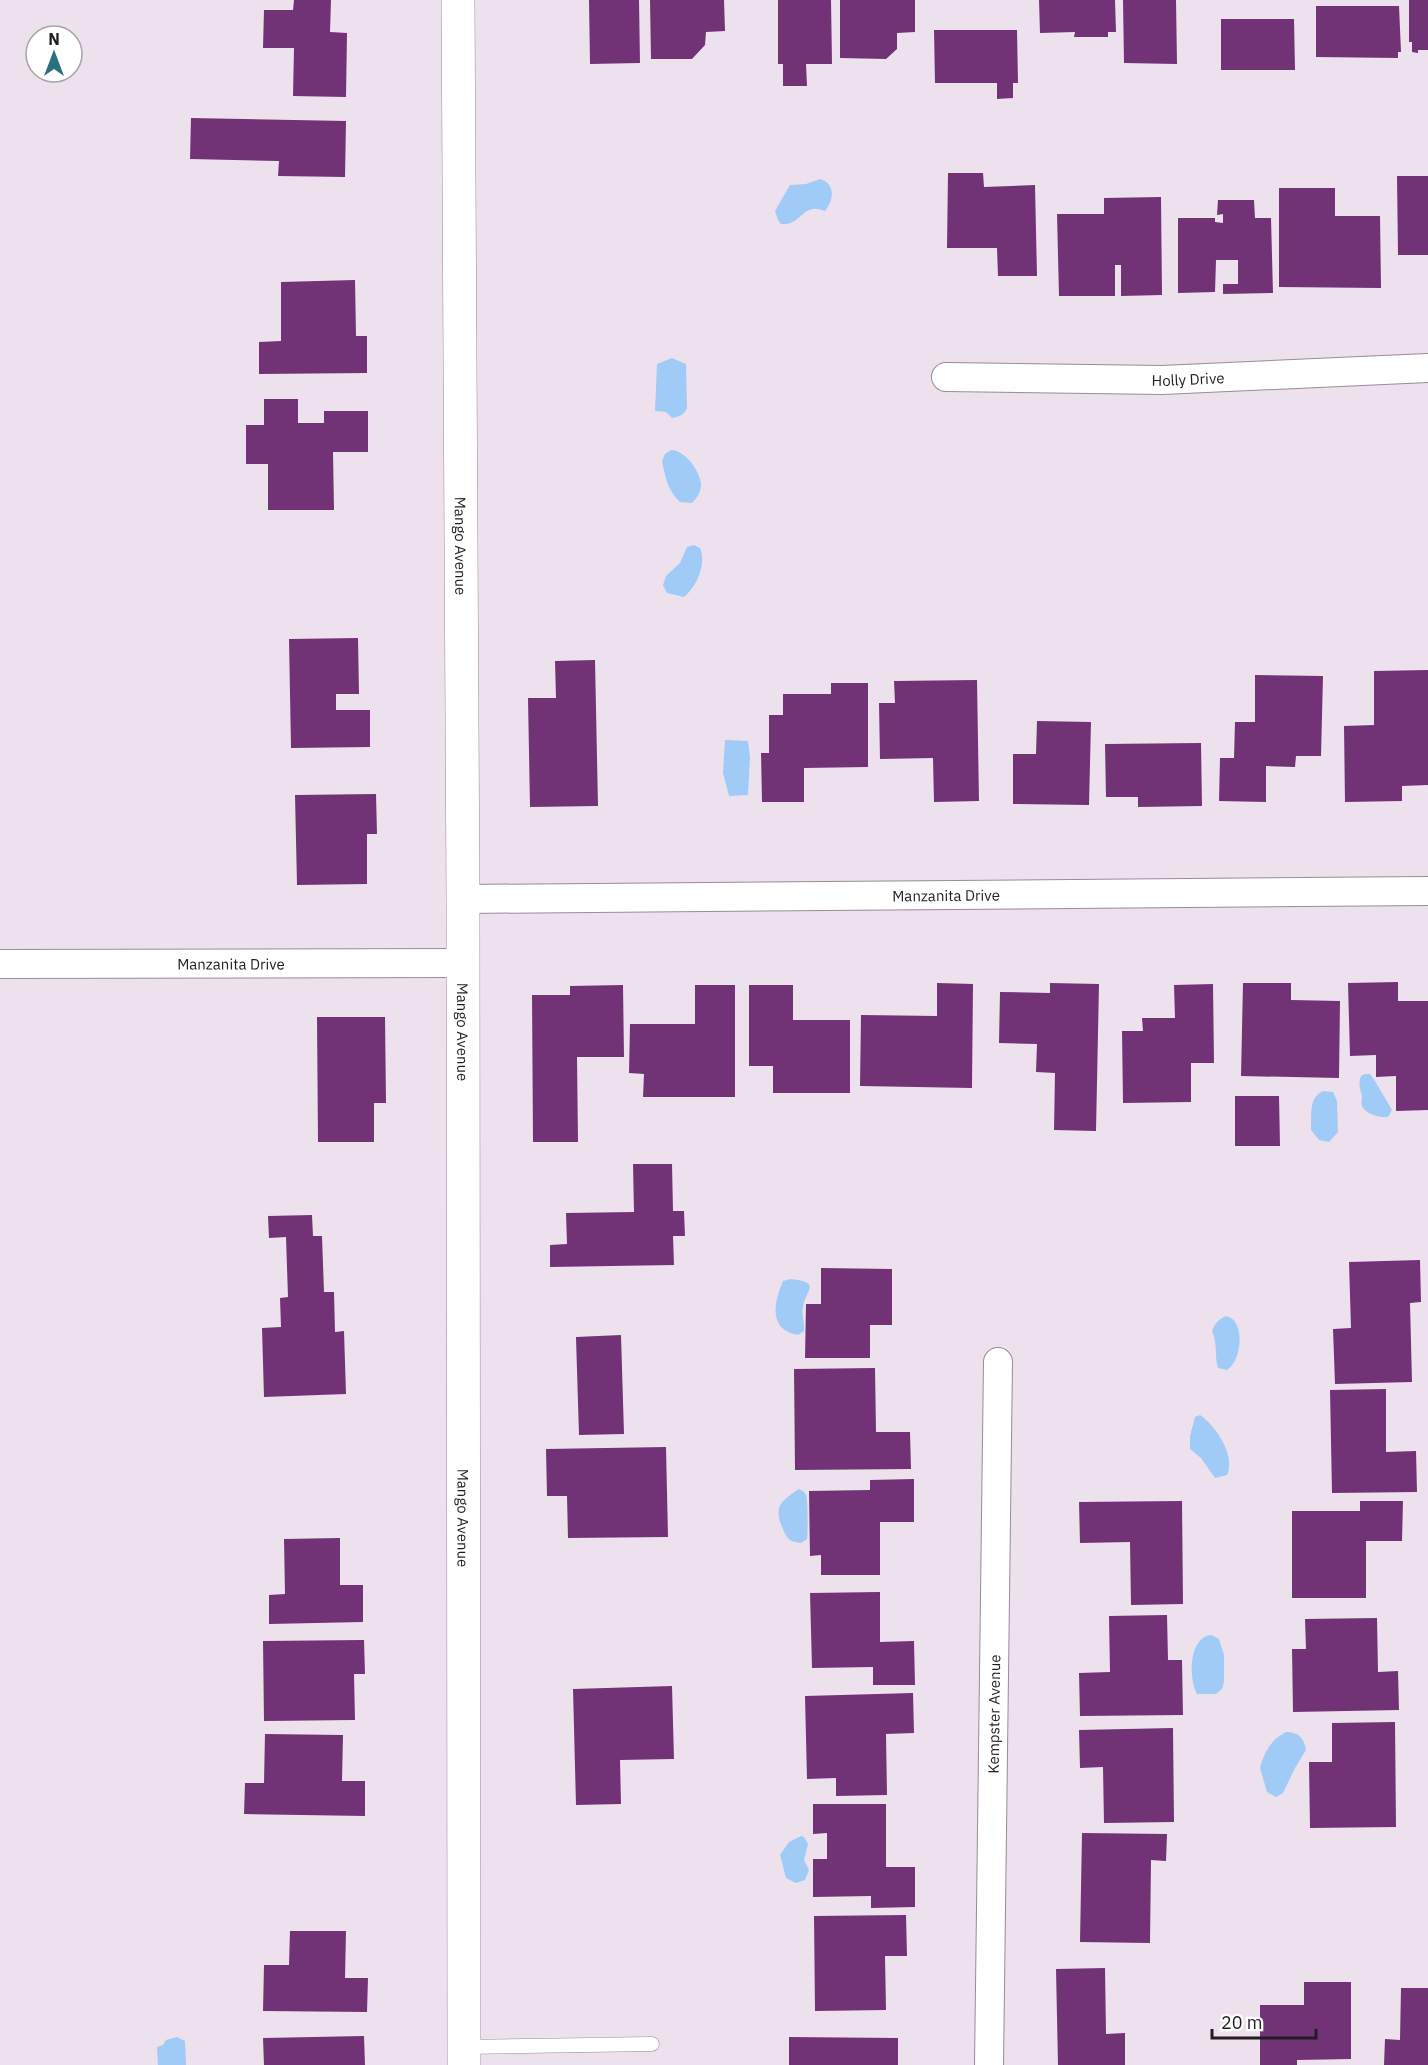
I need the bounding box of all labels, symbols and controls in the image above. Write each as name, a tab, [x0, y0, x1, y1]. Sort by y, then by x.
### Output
north arrow	[24, 24, 84, 84]
text: N	[48, 29, 60, 49]
street label: Holly Drive	[1151, 368, 1225, 390]
street label: Mango Avenue	[451, 497, 471, 595]
street label: Manzanita Drive	[892, 885, 1000, 905]
street label: Manzanita Drive	[177, 954, 285, 973]
street label: Mango Avenue	[454, 983, 473, 1081]
street label: Mango Avenue	[454, 1469, 473, 1567]
street label: Kempster Avenue	[983, 1654, 1004, 1774]
scale bar	[1212, 2002, 1316, 2040]
text: 20 m	[1221, 2011, 1263, 2034]

